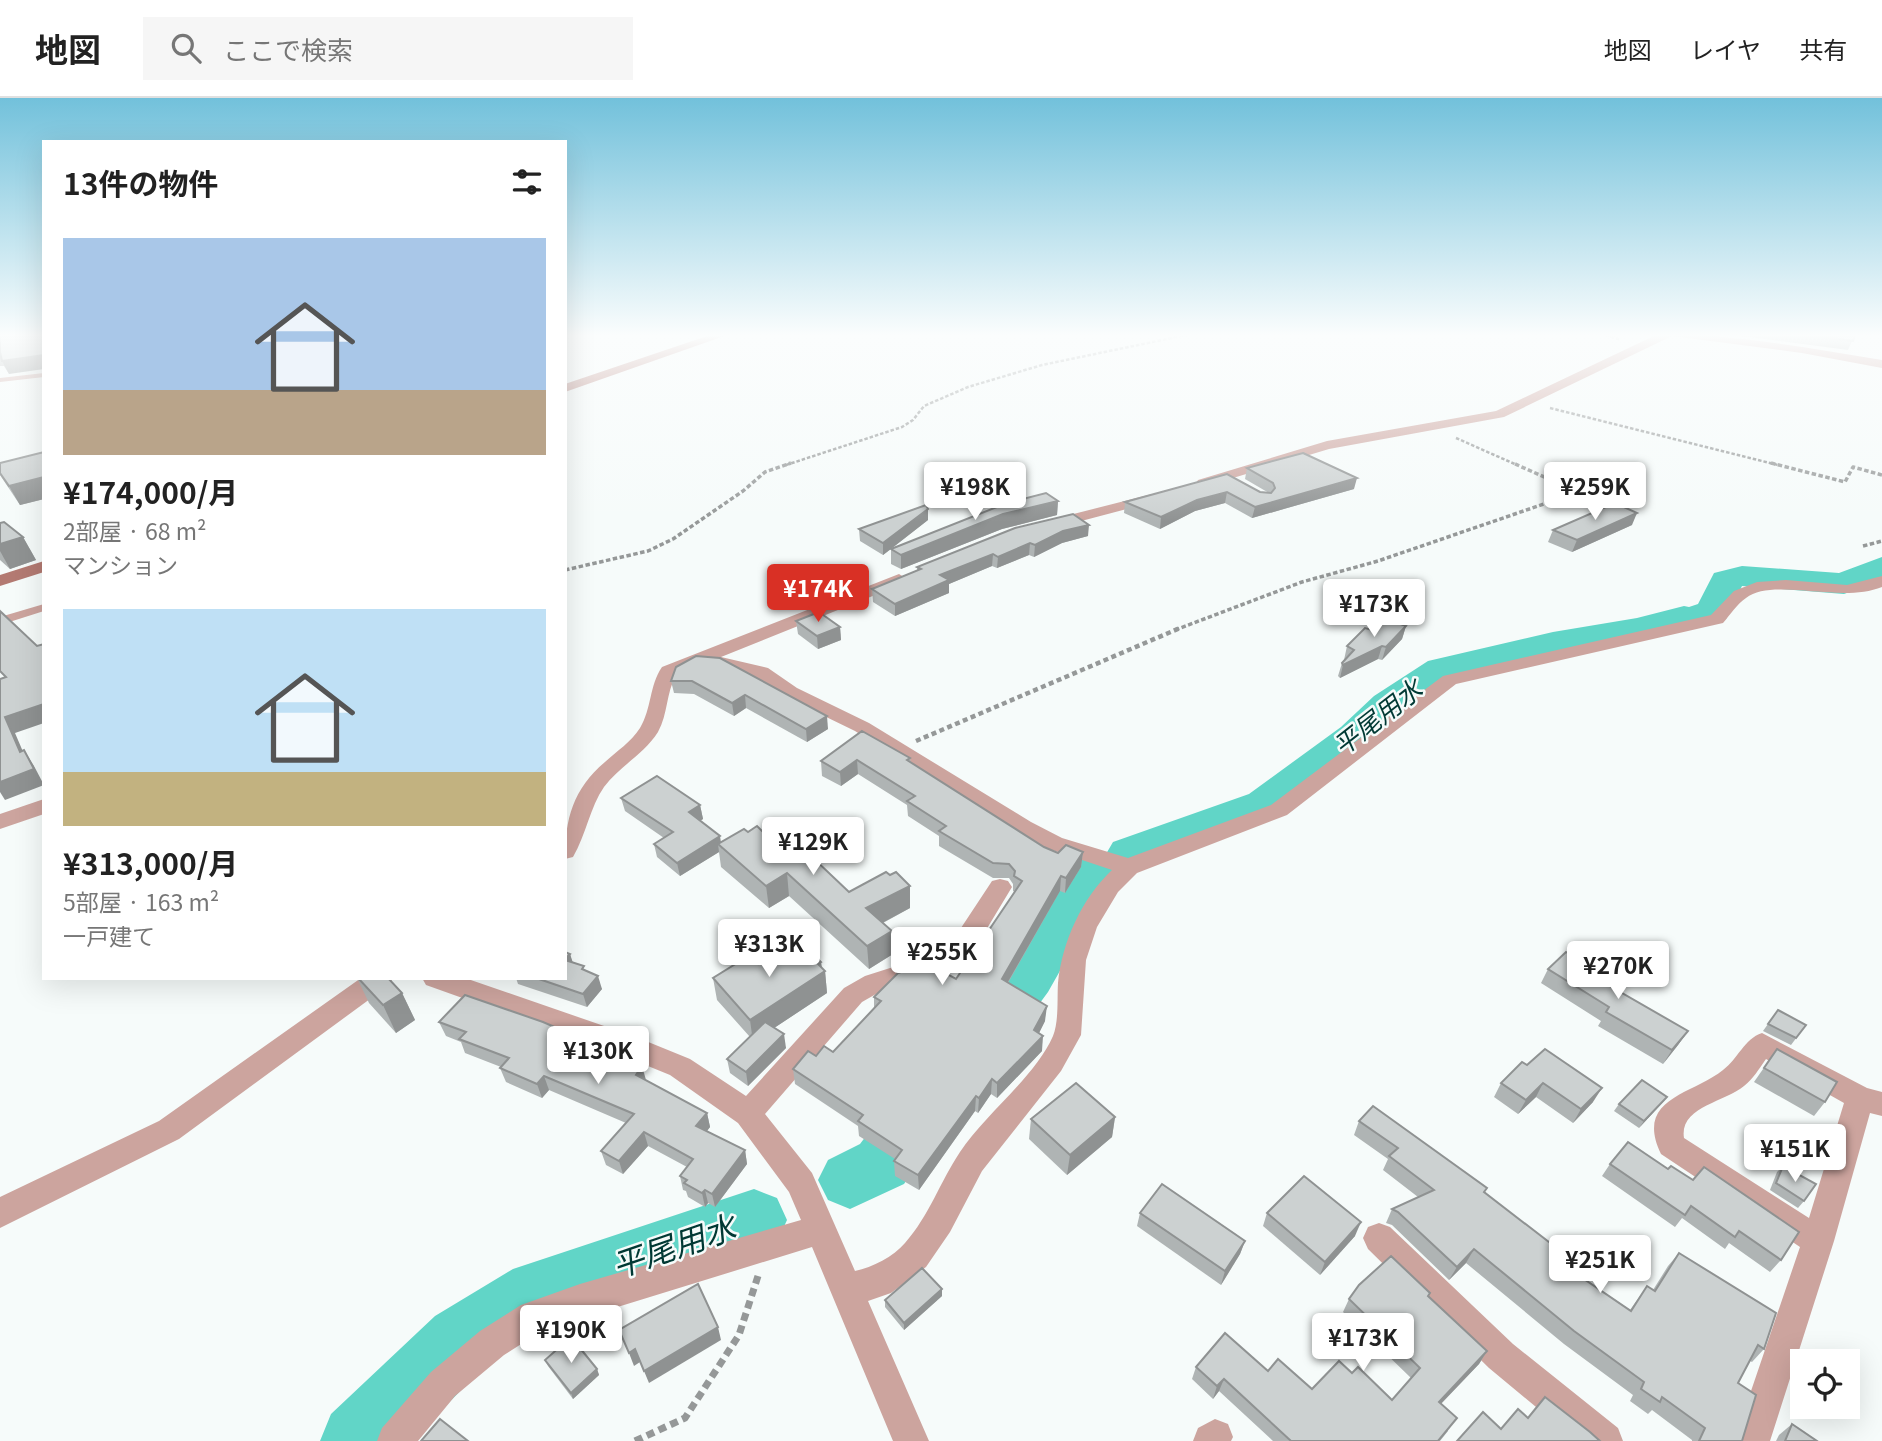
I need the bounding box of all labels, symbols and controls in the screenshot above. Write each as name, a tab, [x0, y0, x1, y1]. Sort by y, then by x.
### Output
search box	[143, 17, 633, 80]
text: 地図	[35, 24, 101, 72]
icon: search	[167, 29, 205, 67]
text: ここで検索	[223, 30, 353, 67]
text: 地図	[1604, 31, 1652, 66]
text: レイヤ	[1690, 31, 1761, 66]
text: 共有	[1799, 31, 1847, 66]
text: 13件の物件	[63, 160, 218, 204]
icon: filters	[508, 163, 546, 201]
icon: home	[242, 284, 368, 410]
pin: ¥198K	[926, 462, 1024, 522]
pin: ¥259K	[1546, 462, 1644, 522]
text: ¥198K	[940, 468, 1010, 502]
text: ¥259K	[1560, 468, 1630, 502]
text: ¥174,000/月	[63, 469, 238, 513]
text: 2部屋 · 68 m²	[63, 513, 206, 547]
text: マンション	[63, 547, 178, 581]
pin: ¥174K	[769, 564, 867, 624]
text: ¥174K	[783, 570, 853, 604]
pin: ¥173K	[1325, 580, 1423, 639]
text: ¥173K	[1339, 585, 1409, 619]
icon: home	[242, 655, 368, 781]
water label: 平尾用水	[1324, 668, 1431, 763]
pin: ¥129K	[764, 818, 862, 877]
text: ¥129K	[778, 823, 848, 857]
text: ¥313,000/月	[63, 840, 238, 884]
text: 5部屋 · 163 m²	[63, 884, 219, 918]
text: 一戸建て	[63, 918, 155, 952]
pin: ¥313K	[720, 920, 818, 979]
text: ¥313K	[734, 925, 804, 959]
pin: ¥255K	[893, 928, 991, 987]
text: ¥255K	[907, 933, 977, 967]
pin: ¥270K	[1569, 942, 1667, 1001]
text: ¥270K	[1583, 947, 1653, 981]
pin: ¥130K	[549, 1026, 647, 1086]
text: ¥130K	[563, 1032, 633, 1066]
pin: ¥151K	[1746, 1124, 1844, 1184]
text: ¥151K	[1760, 1130, 1830, 1164]
water label: 平尾用水	[605, 1201, 744, 1287]
pin: ¥251K	[1551, 1236, 1649, 1295]
text: ¥251K	[1565, 1241, 1635, 1275]
pin: ¥190K	[522, 1306, 620, 1365]
text: ¥190K	[536, 1311, 606, 1345]
pin: ¥173K	[1314, 1314, 1412, 1373]
text: ¥173K	[1328, 1319, 1398, 1353]
map controls	[1790, 1349, 1860, 1419]
button: locate	[1790, 1349, 1860, 1419]

